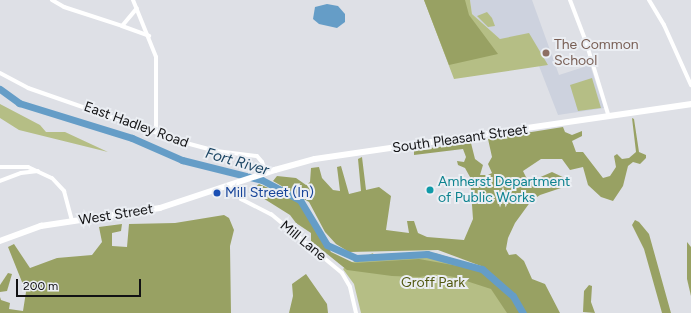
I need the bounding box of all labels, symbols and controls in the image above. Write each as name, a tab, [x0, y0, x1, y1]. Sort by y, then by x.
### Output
place label: The Common School	[554, 37, 639, 70]
marker: The Common School	[541, 48, 551, 58]
street label: East Hadley Road	[81, 98, 191, 152]
street label: South Pleasant Street	[391, 121, 529, 157]
water label: Fort River	[203, 144, 271, 180]
place label: Amherst Department of Public Works	[438, 174, 570, 206]
place label: Mill Street (In)	[225, 185, 314, 201]
marker: Amherst Department of Public Works	[425, 185, 435, 195]
marker: Mill Street (In)	[212, 188, 222, 198]
street label: West Street	[78, 201, 154, 229]
street label: Mill Lane	[277, 217, 329, 265]
scale bar	[18, 271, 143, 297]
park label: Groff Park	[401, 275, 465, 291]
text: 200 m	[23, 279, 58, 293]

